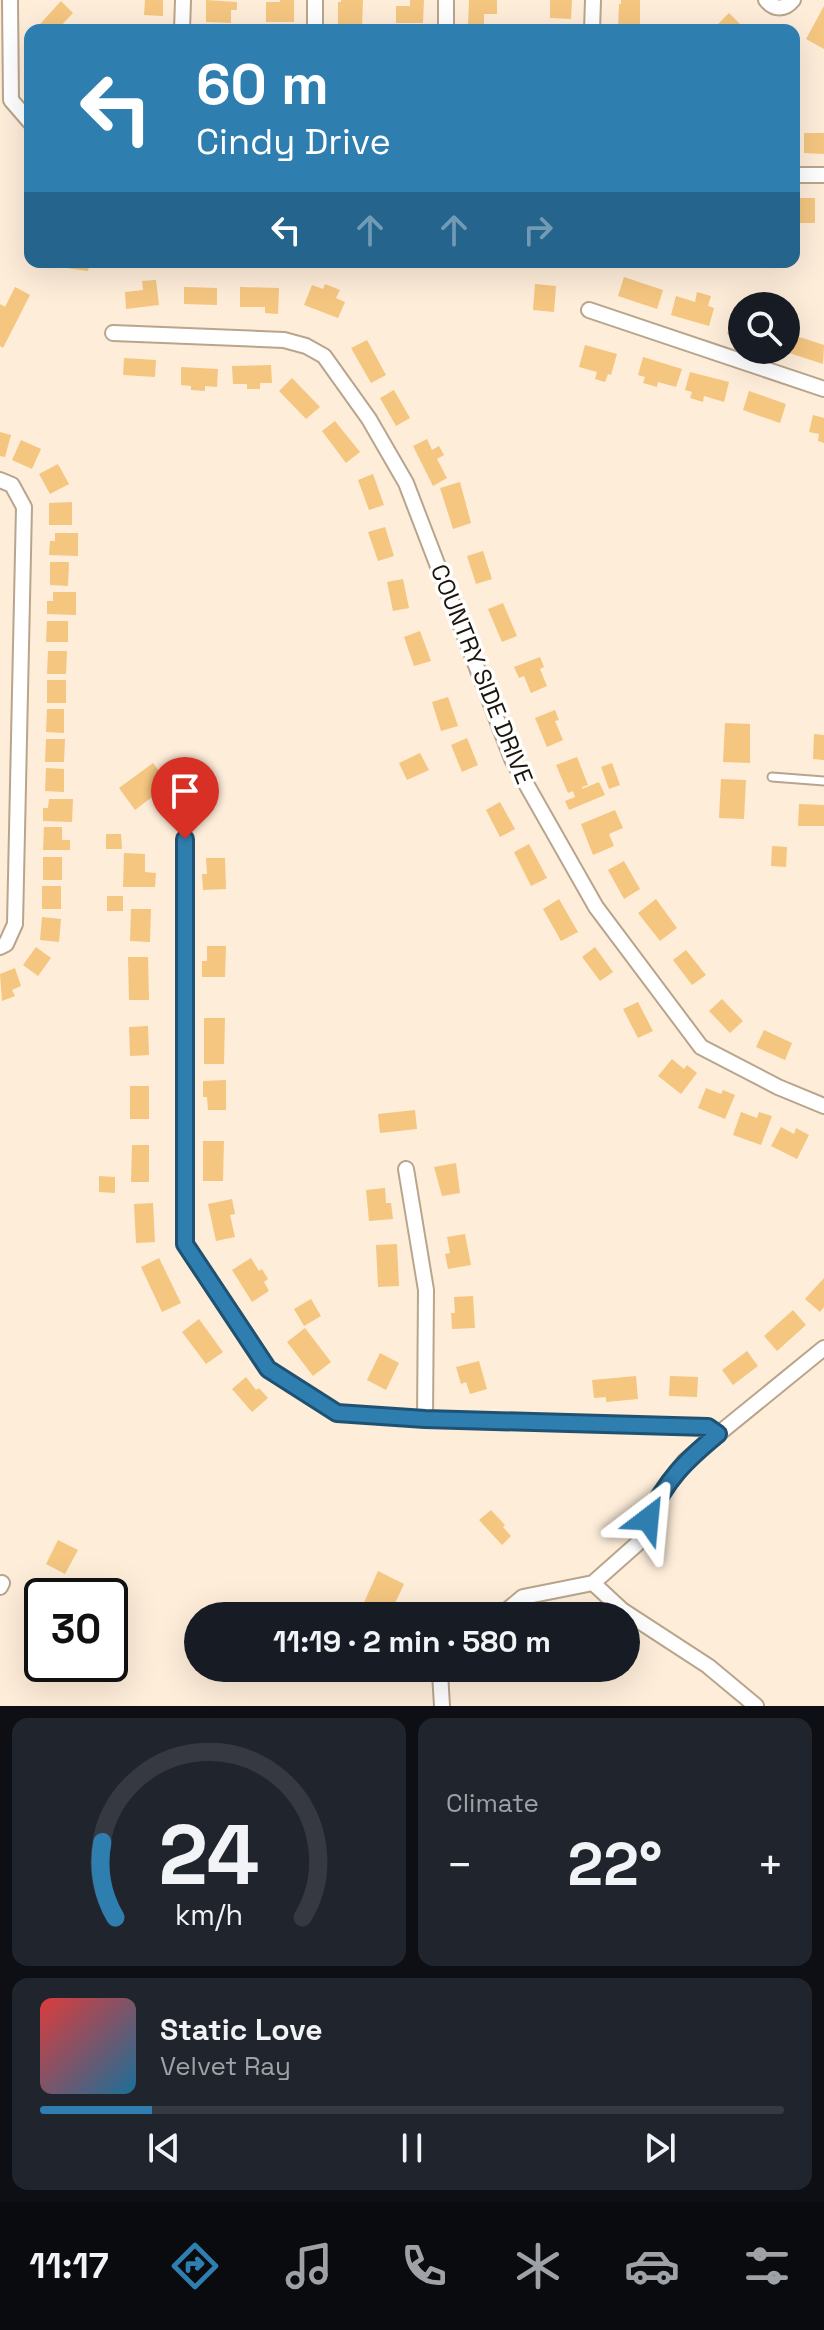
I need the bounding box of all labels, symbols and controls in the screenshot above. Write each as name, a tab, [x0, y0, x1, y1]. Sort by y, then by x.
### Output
text: 60 m	[196, 49, 329, 120]
icon: left	[64, 56, 168, 160]
text: Cindy Drive	[196, 119, 391, 165]
icon: left	[264, 208, 308, 252]
icon: ahead	[348, 208, 392, 252]
icon: ahead	[432, 208, 476, 252]
icon: right	[516, 208, 560, 252]
map controls	[728, 292, 800, 364]
button: search	[728, 292, 800, 364]
street label: COUNTRY SIDE DRIVE	[424, 560, 540, 788]
pin	[151, 757, 219, 839]
icon: arrive	[163, 769, 207, 813]
position arrow	[606, 1477, 690, 1561]
speed limit sign: 30	[24, 1578, 128, 1682]
text: 11:19 · 2 min · 580 m	[273, 1622, 551, 1661]
text: Climate	[446, 1786, 539, 1820]
text: 24	[159, 1802, 259, 1908]
text: 22°	[568, 1826, 662, 1903]
text: −	[446, 1837, 473, 1893]
text: +	[757, 1837, 784, 1893]
text: km/h	[175, 1897, 243, 1933]
text: Static Love	[160, 2010, 323, 2049]
text: Velvet Ray	[160, 2049, 291, 2083]
icon: previous	[142, 2126, 186, 2170]
icon: pause	[390, 2126, 434, 2170]
icon: next	[638, 2126, 682, 2170]
icon: directions	[167, 2238, 223, 2294]
icon: music	[281, 2238, 337, 2294]
icon: phone	[396, 2238, 452, 2294]
icon: climate	[510, 2238, 566, 2294]
icon: car	[624, 2238, 680, 2294]
icon: filters	[739, 2238, 795, 2294]
text: 11:17	[29, 2243, 109, 2289]

